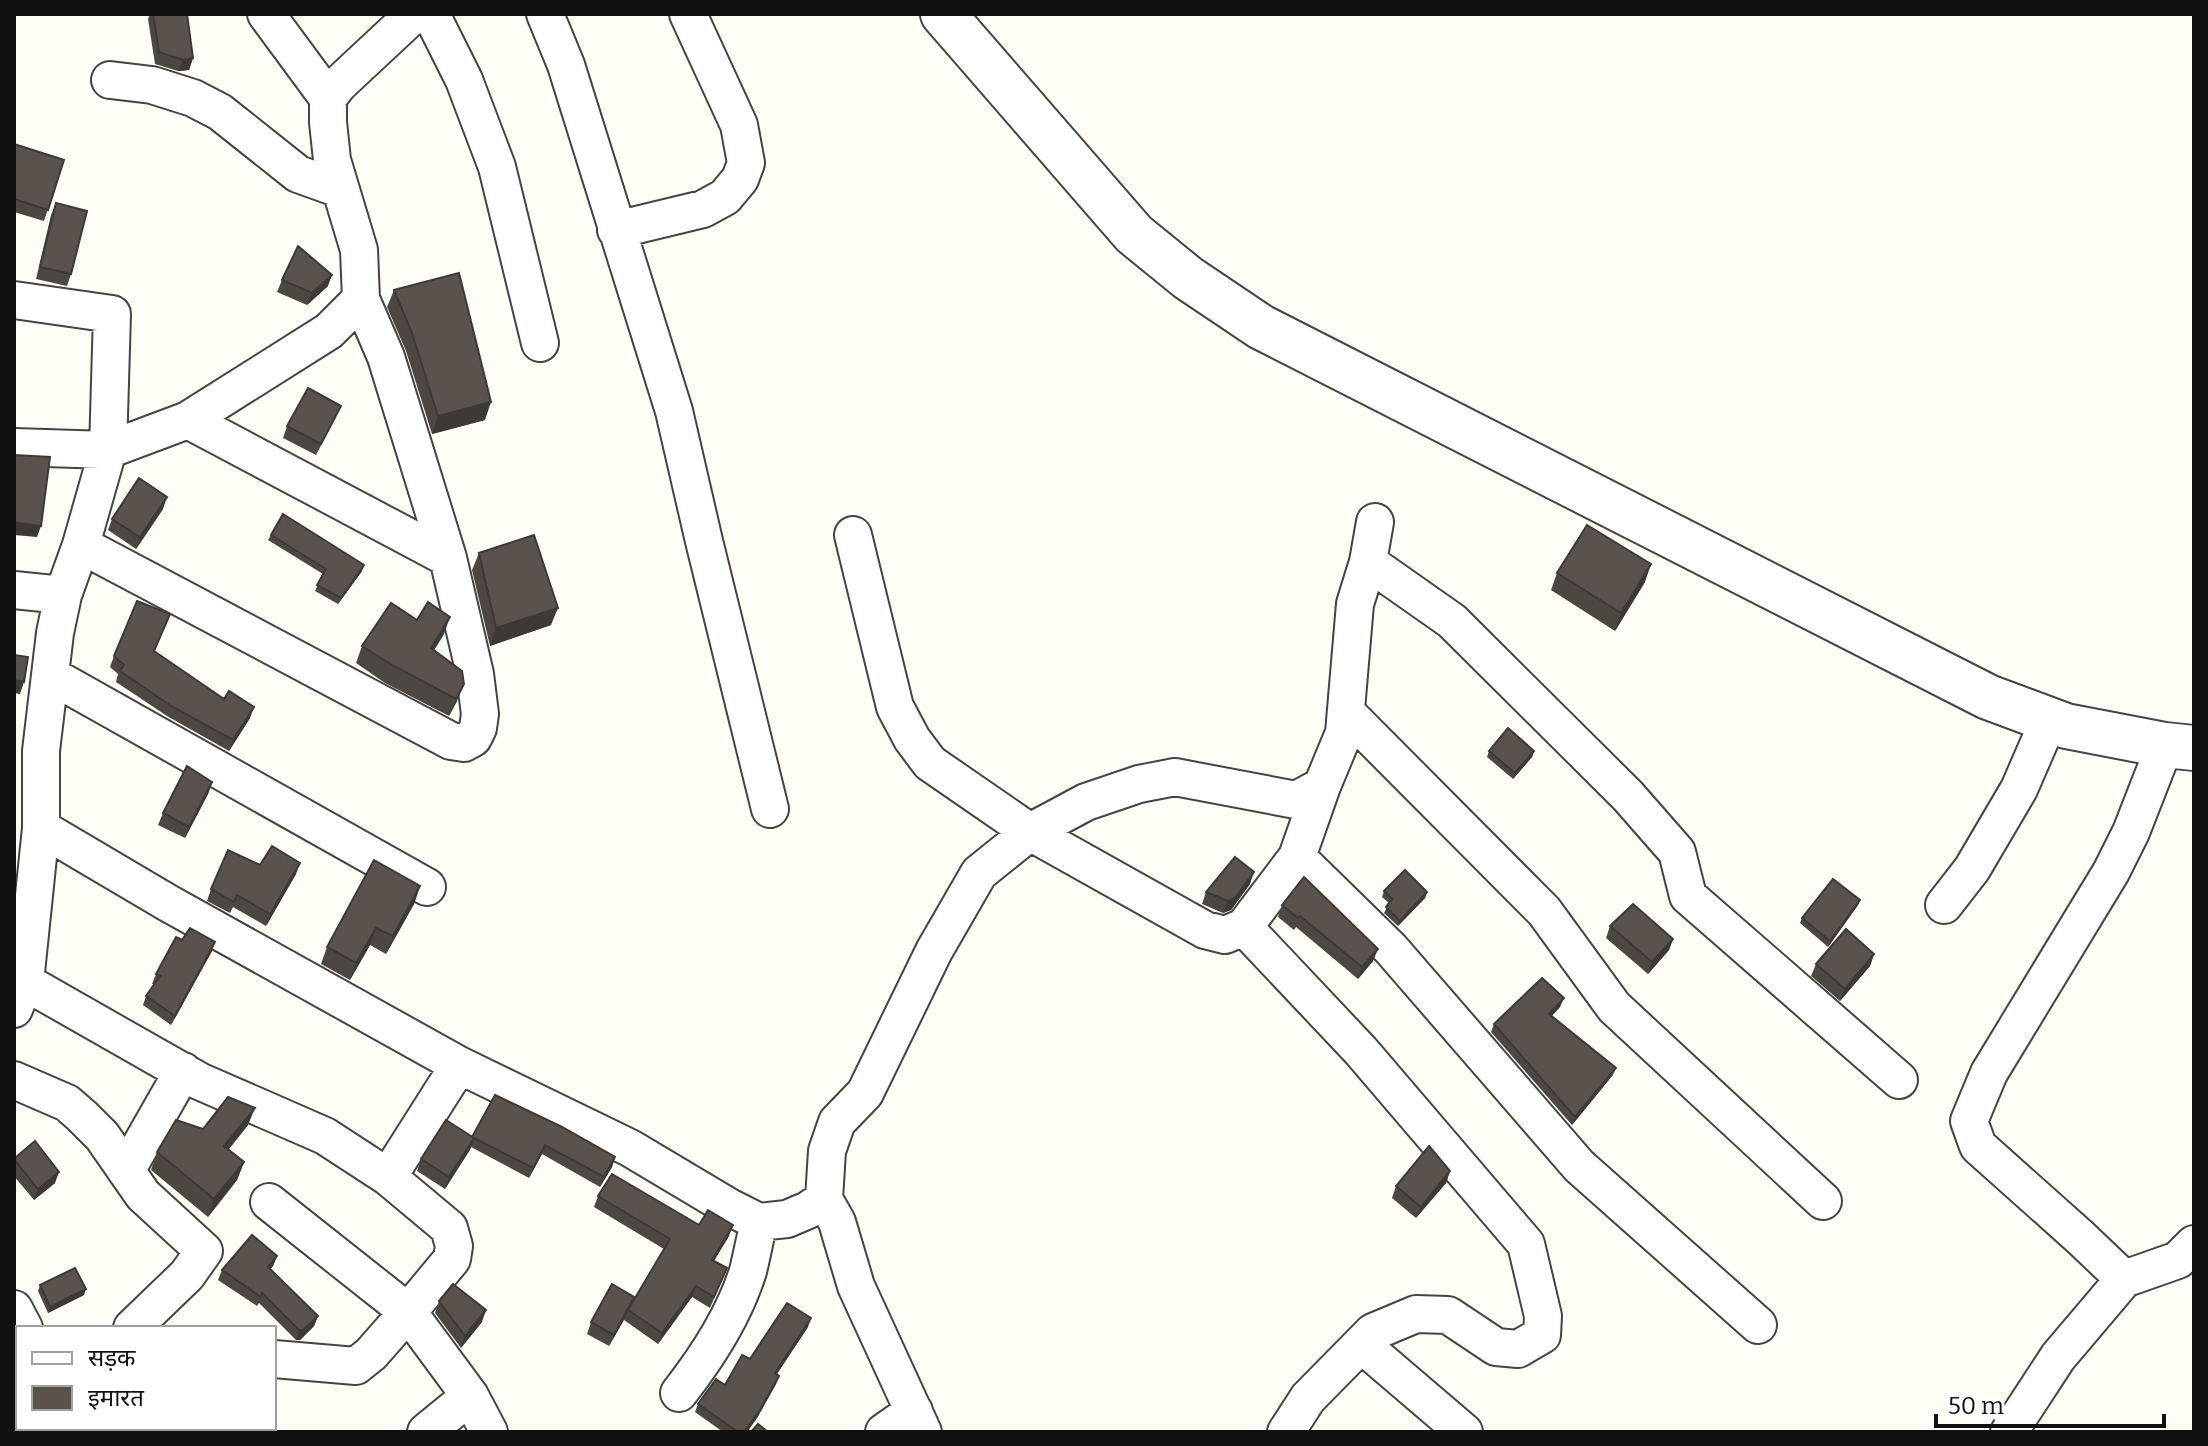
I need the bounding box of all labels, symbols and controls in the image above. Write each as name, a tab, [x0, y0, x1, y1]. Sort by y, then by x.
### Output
legend	[16, 1326, 276, 1430]
text: सड़क	[88, 1344, 136, 1372]
scale bar	[1936, 1378, 2164, 1428]
text: इमारत	[88, 1384, 145, 1412]
text: 50 m	[1948, 1392, 2004, 1420]

